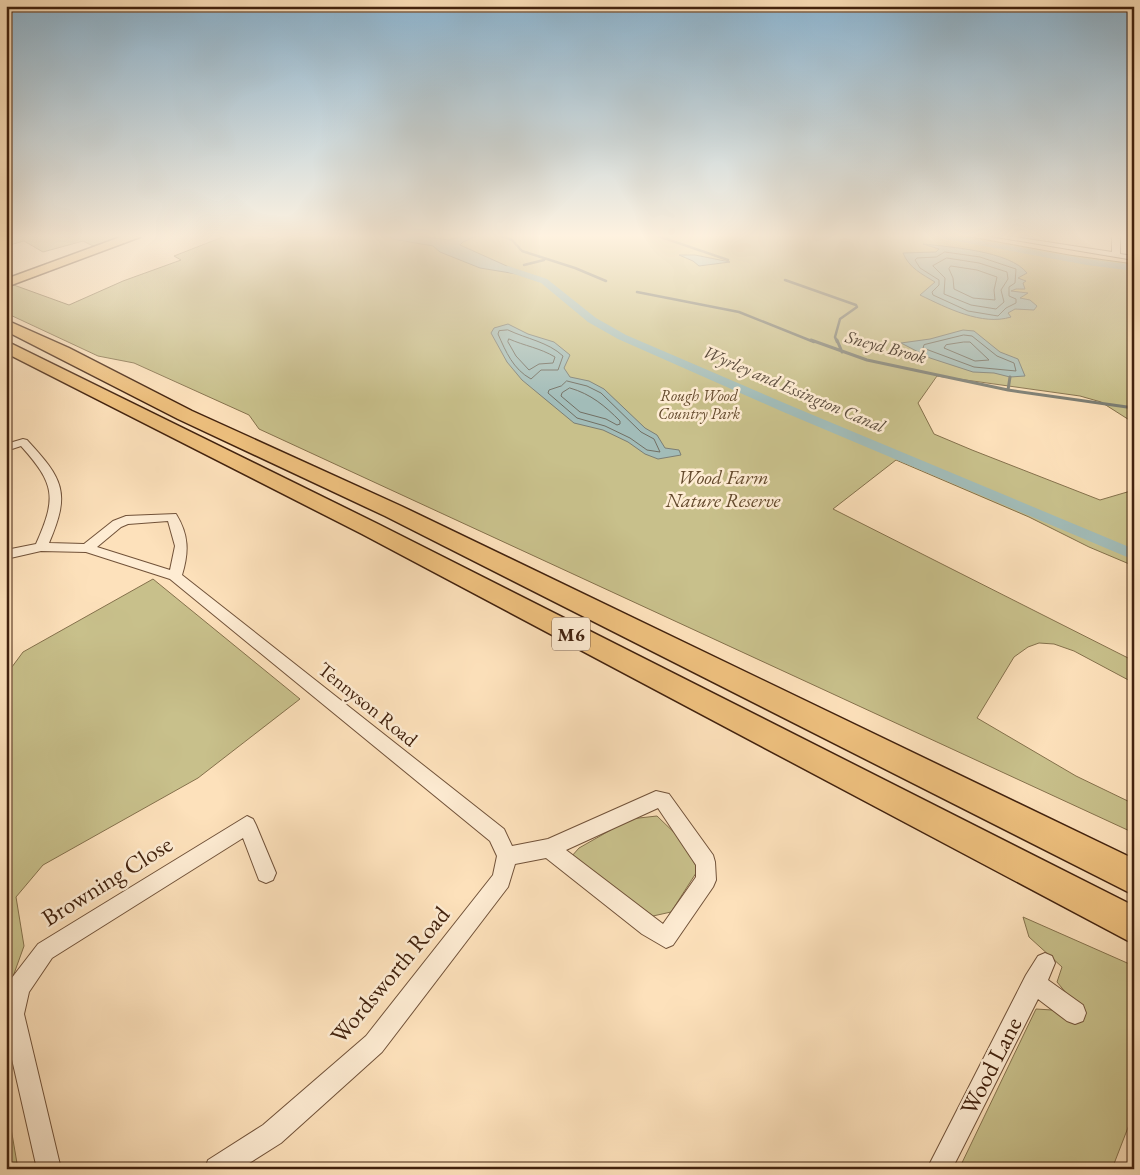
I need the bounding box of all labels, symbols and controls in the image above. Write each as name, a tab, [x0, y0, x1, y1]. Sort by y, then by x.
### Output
water label: Sneyd Brook	[842, 324, 929, 369]
water label: Wyrley and Essington Canal	[699, 340, 890, 439]
park label: Rough Wood Country Park	[658, 385, 741, 424]
park label: Wood Farm Nature Reserve	[665, 464, 781, 513]
road number: M6	[552, 618, 590, 650]
street label: Tennyson Road	[313, 656, 424, 753]
street label: Browning Close	[36, 828, 178, 933]
street label: Wordsworth Road	[323, 899, 457, 1050]
street label: Wood Lane	[953, 1012, 1028, 1120]

